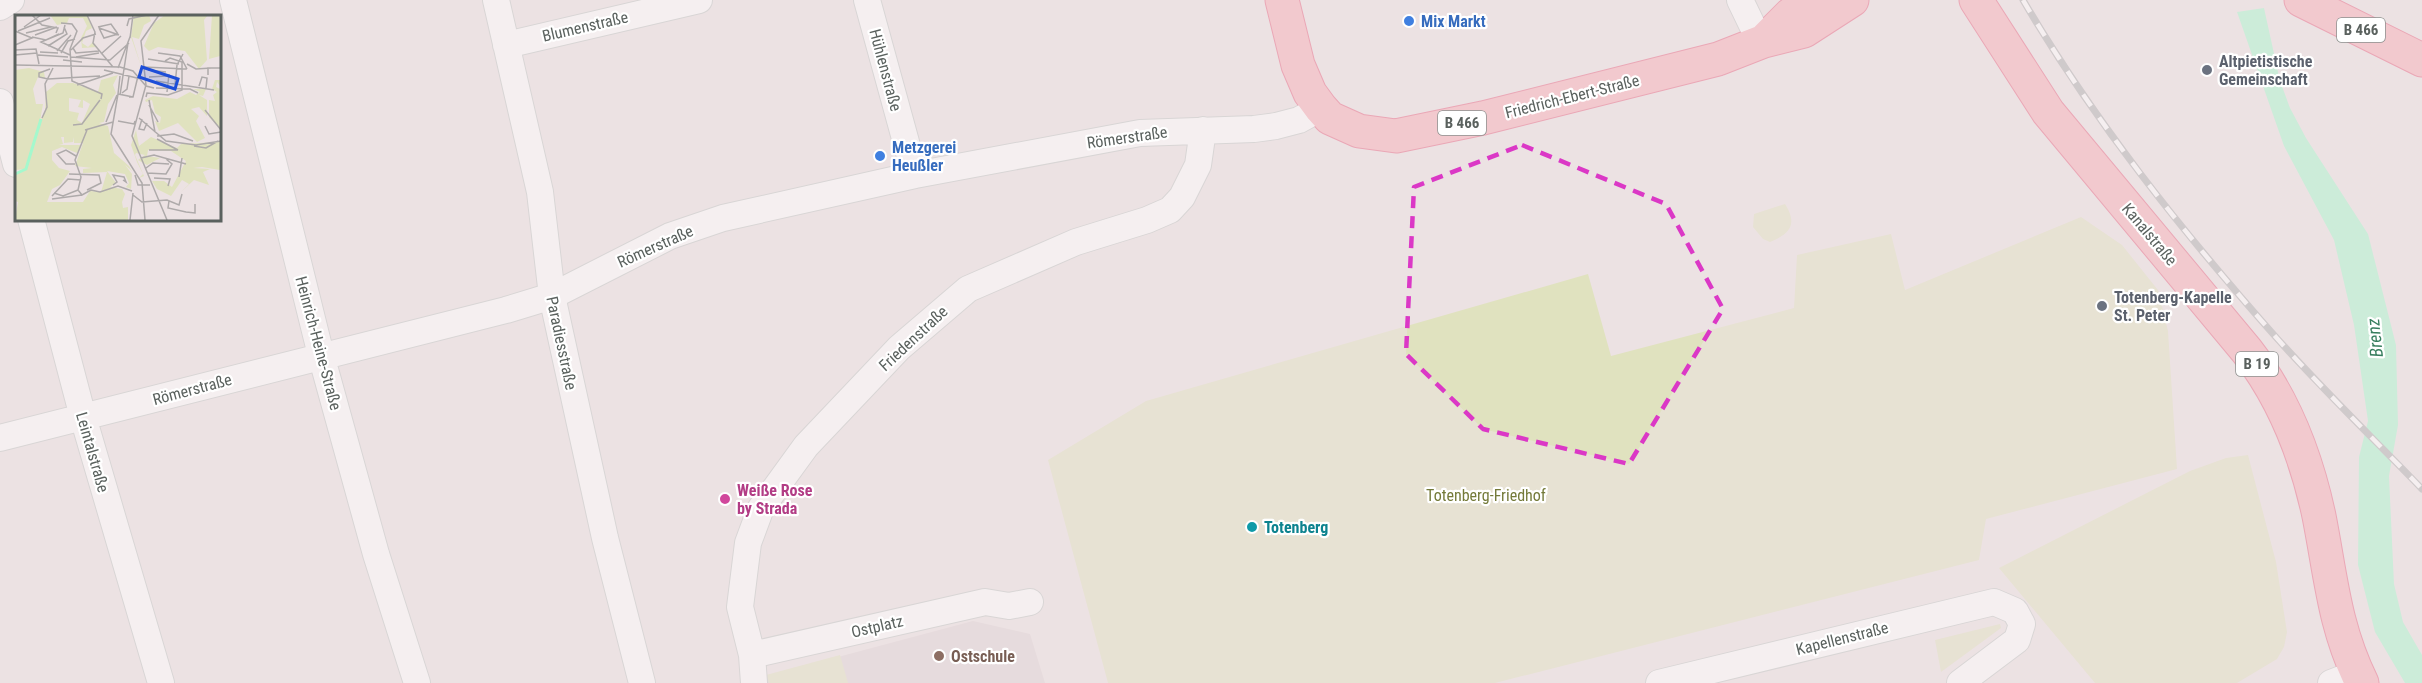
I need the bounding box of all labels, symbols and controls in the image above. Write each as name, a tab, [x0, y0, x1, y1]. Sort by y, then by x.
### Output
street label: Blumenstraße	[540, 7, 630, 46]
place label: Mix Markt	[1421, 12, 1486, 31]
marker: Mix Markt	[1402, 14, 1416, 28]
inset map	[15, 15, 220, 220]
road number: B 466	[2337, 18, 2385, 42]
street label: Hühlenstraße	[865, 27, 906, 113]
place label: Altpietistische Gemeinschaft	[2219, 52, 2313, 89]
marker: Altpietistische Gemeinschaft	[2200, 63, 2214, 77]
street label: Friedrich-Ebert-Straße	[1503, 71, 1641, 122]
road number: B 466	[1438, 111, 1486, 135]
street label: Römerstraße	[1086, 122, 1169, 153]
place label: Metzgerei Heußler	[892, 138, 956, 175]
marker: Metzgerei Heußler	[873, 149, 887, 163]
street label: Kanalstraße	[2118, 199, 2181, 269]
street label: Römerstraße	[614, 221, 696, 272]
street label: Heinrich-Heine-Straße	[291, 274, 346, 412]
place label: Totenberg-Kapelle St. Peter	[2114, 288, 2232, 325]
street label: Paradiesstraße	[542, 295, 581, 392]
marker: Totenberg-Kapelle St. Peter	[2095, 299, 2109, 313]
street label: Friedenstraße	[875, 302, 952, 375]
water label: Brenz	[2362, 317, 2387, 359]
road number: B 19	[2236, 352, 2278, 376]
street label: Römerstraße	[151, 370, 234, 409]
street label: Leintalstraße	[72, 410, 113, 495]
place label: Weiße Rose by Strada	[737, 481, 813, 518]
park label: Totenberg-Friedhof	[1426, 486, 1546, 505]
marker: Weiße Rose by Strada	[718, 492, 732, 506]
place label: Totenberg	[1264, 518, 1328, 537]
marker: Totenberg	[1245, 520, 1259, 534]
street label: Ostplatz	[849, 611, 905, 642]
street label: Kapellenstraße	[1794, 618, 1890, 659]
place label: Ostschule	[951, 647, 1015, 666]
marker: Ostschule	[932, 649, 946, 663]

